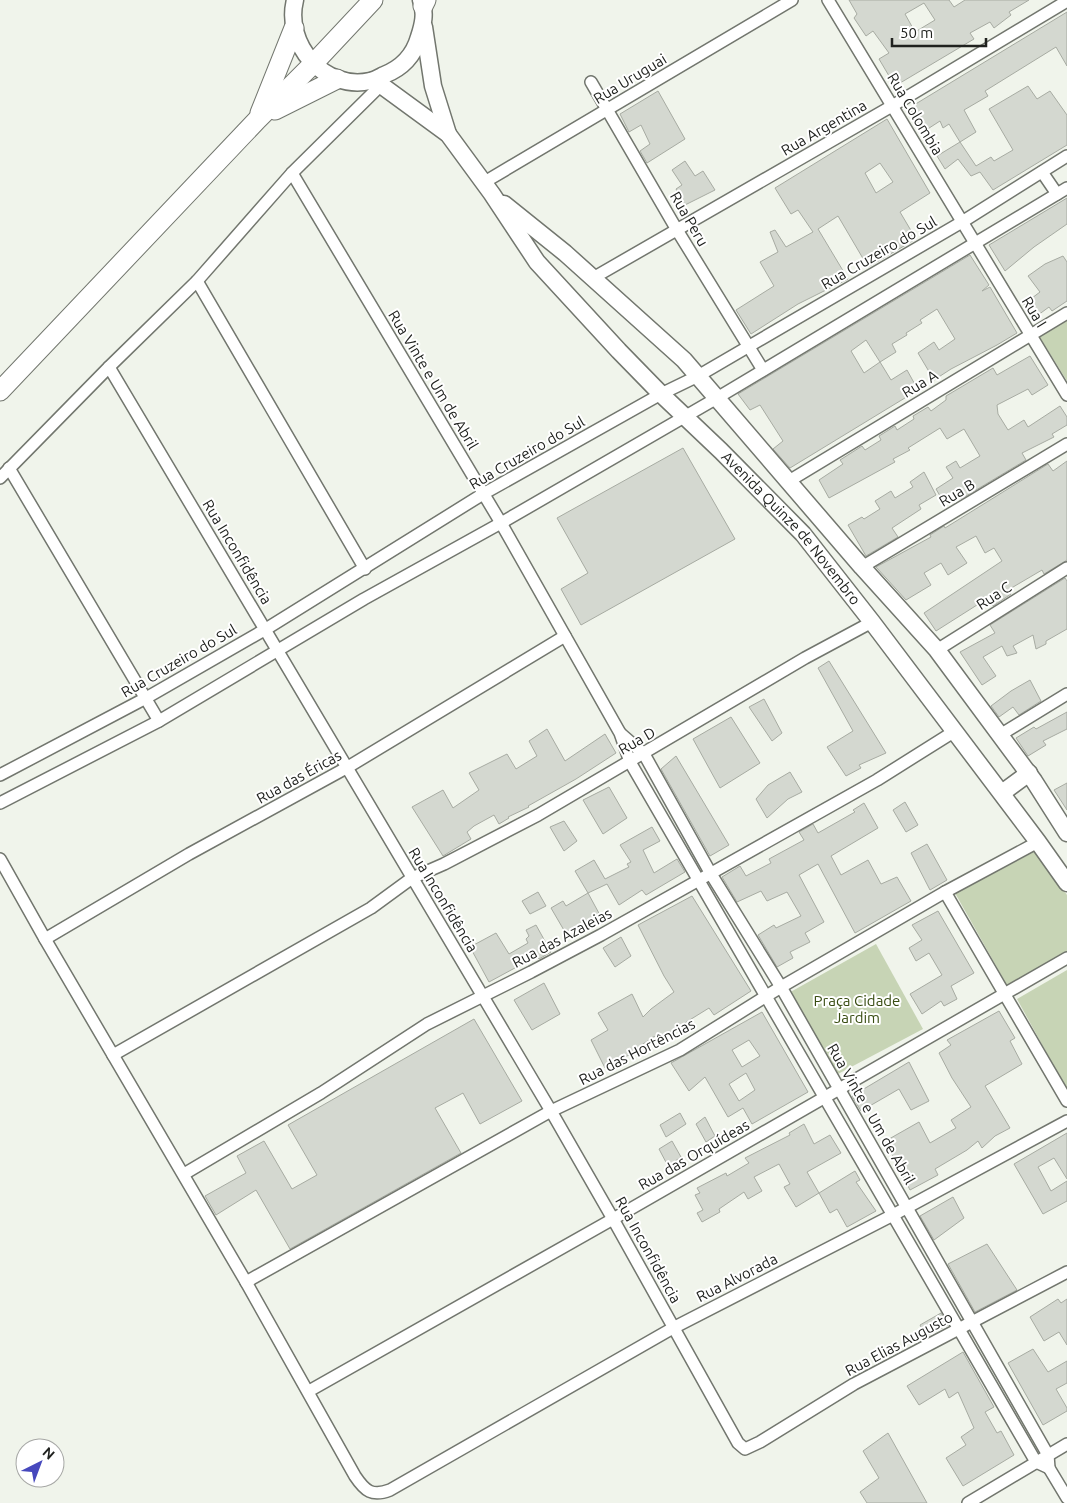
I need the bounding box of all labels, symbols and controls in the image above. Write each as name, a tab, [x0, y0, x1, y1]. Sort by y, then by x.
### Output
scale bar	[892, 15, 986, 47]
text: 50 m	[900, 24, 933, 41]
street label: Rua Uruguai	[590, 50, 669, 107]
street label: Rua Colombia	[884, 70, 947, 158]
street label: Rua Argentina	[778, 96, 869, 159]
street label: Rua Peru	[667, 188, 712, 249]
street label: Rua Cruzeiro do Sul	[818, 213, 940, 293]
street label: Rua I	[1019, 293, 1050, 330]
street label: Rua Vinte e Um de Abril	[385, 307, 482, 453]
street label: Rua A	[899, 366, 941, 401]
street label: Rua Cruzeiro do Sul	[466, 413, 588, 493]
street label: Avenida Quinze de Novembro	[718, 448, 864, 608]
street label: Rua B	[936, 475, 978, 510]
street label: Rua Inconfidência	[199, 496, 275, 607]
street label: Rua C	[973, 578, 1014, 613]
street label: Rua Cruzeiro do Sul	[118, 621, 240, 701]
street label: Rua D	[615, 723, 658, 758]
street label: Rua das Éricas	[253, 746, 344, 807]
street label: Rua Inconfidência	[405, 844, 481, 955]
street label: Rua das Azaleias	[509, 904, 614, 971]
park label: Praça Cidade Jardim	[814, 992, 900, 1026]
street label: Rua das Hortências	[576, 1015, 698, 1088]
street label: Rua Vinte e Um de Abril	[824, 1040, 919, 1187]
street label: Rua das Orquídeas	[635, 1116, 752, 1193]
street label: Rua Inconfidência	[612, 1194, 685, 1306]
street label: Rua Alvorada	[693, 1250, 780, 1305]
street label: Rua Elias Augusto	[842, 1308, 955, 1379]
north arrow	[15, 1438, 65, 1488]
text: N	[39, 1444, 58, 1463]

